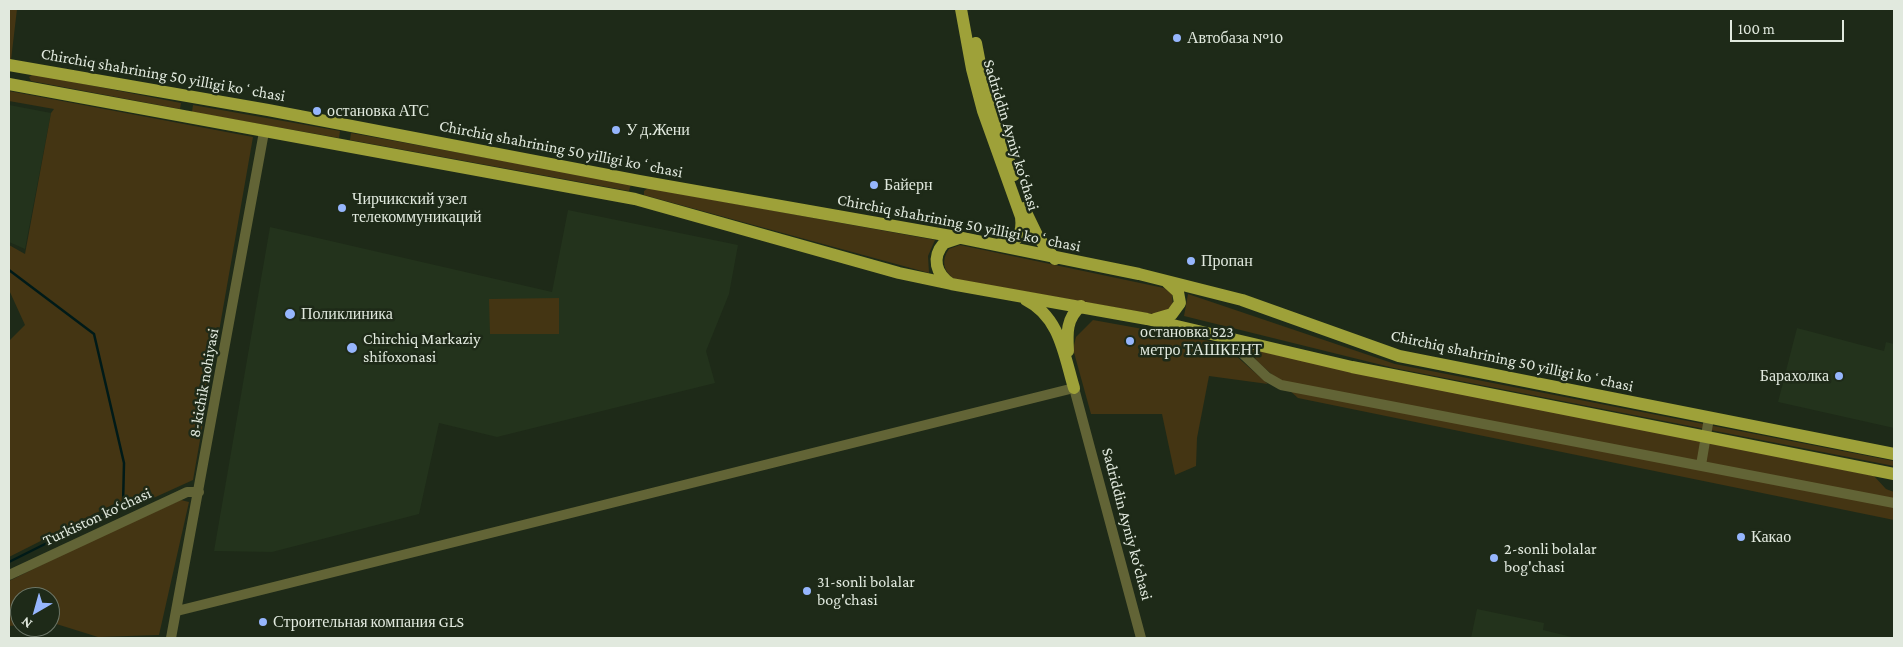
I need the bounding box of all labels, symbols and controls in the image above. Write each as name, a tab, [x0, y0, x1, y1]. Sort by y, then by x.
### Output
scale bar	[1733, 10, 1847, 42]
text: 100 m	[1738, 21, 1775, 37]
place label: Автобаза №10	[1187, 28, 1283, 48]
marker: Автобаза №10	[1171, 32, 1183, 44]
street label: Chirchiq shahrining 50 yilligi koʻchasi	[39, 44, 287, 106]
street label: Sadriddin Ayniy ko‘chasi	[979, 57, 1043, 213]
place label: остановка АТС	[327, 101, 429, 121]
marker: остановка АТС	[311, 105, 323, 117]
street label: Chirchiq shahrining 50 yilligi koʻchasi	[438, 116, 684, 182]
place label: У д.Жени	[626, 120, 690, 140]
marker: У д.Жени	[610, 124, 622, 136]
place label: Байерн	[884, 175, 933, 195]
marker: Байерн	[868, 179, 880, 191]
place label: Чирчикский узел телекоммуникаций	[352, 189, 482, 227]
street label: Chirchiq shahrining 50 yilligi koʻchasi	[836, 190, 1082, 256]
marker: Чирчикский узел телекоммуникаций	[336, 202, 348, 214]
place label: Пропан	[1201, 251, 1253, 271]
marker: Пропан	[1185, 255, 1197, 267]
place label: Поликлиника	[301, 304, 393, 324]
marker: Поликлиника	[283, 307, 297, 321]
place label: остановка 523 метро ТАШКЕНТ	[1140, 322, 1262, 360]
street label: Chirchiq shahrining 50 yilligi koʻchasi	[1389, 326, 1635, 396]
street label: 8-kichik nohiyasi	[185, 327, 223, 439]
place label: Chirchiq Markaziy shifoxonasi	[363, 329, 481, 367]
marker: остановка 523 метро ТАШКЕНТ	[1124, 335, 1136, 347]
marker: Chirchiq Markaziy shifoxonasi	[345, 341, 359, 355]
place label: Барахолка	[1760, 366, 1829, 386]
marker: Барахолка	[1833, 370, 1845, 382]
street label: Sadriddin Ayniy ko‘chasi	[1097, 446, 1157, 602]
street label: Turkiston ko‘chasi	[40, 484, 154, 550]
place label: Какао	[1751, 527, 1791, 547]
marker: Какао	[1735, 531, 1747, 543]
place label: 2-sonli bolalar bog'chasi	[1504, 539, 1597, 577]
marker: 2-sonli bolalar bog'chasi	[1488, 552, 1500, 564]
place label: 31-sonli bolalar bog'chasi	[817, 572, 915, 610]
marker: 31-sonli bolalar bog'chasi	[801, 585, 813, 597]
north arrow	[10, 587, 60, 637]
place label: Строительная компания GLS	[273, 612, 464, 632]
text: N	[18, 614, 35, 632]
marker: Строительная компания GLS	[257, 616, 269, 628]

